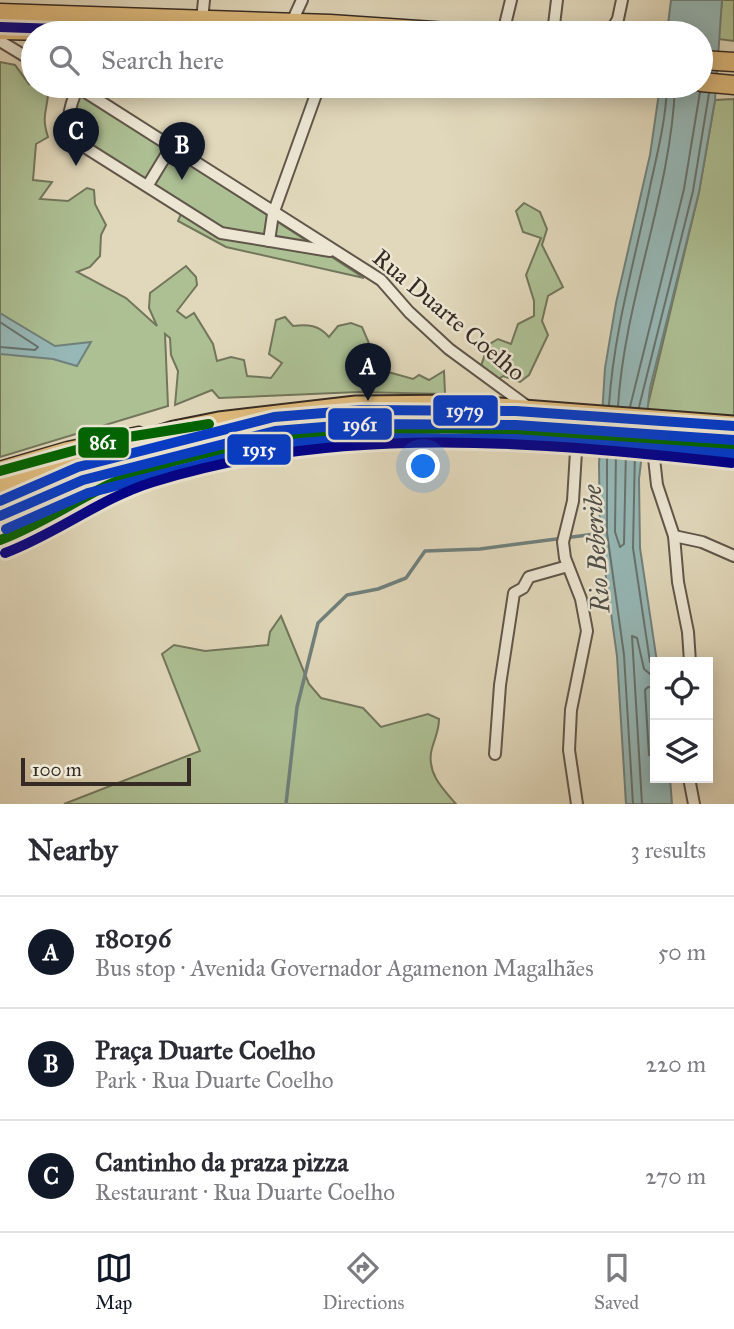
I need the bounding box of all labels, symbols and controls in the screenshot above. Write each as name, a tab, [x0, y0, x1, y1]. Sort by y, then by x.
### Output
search box	[21, 21, 713, 98]
icon: search	[45, 41, 83, 79]
text: Search here	[101, 44, 224, 76]
pin: C	[53, 108, 99, 166]
pin: B	[159, 122, 205, 180]
street label: Rua Duarte Coelho	[367, 242, 531, 388]
pin: A	[345, 343, 391, 401]
line badge: 1979	[432, 394, 499, 427]
text: 1979	[446, 399, 484, 423]
line badge: 1961	[327, 407, 393, 441]
text: 1961	[343, 413, 378, 437]
line badge: 861	[77, 426, 130, 459]
text: 861	[89, 431, 117, 454]
line badge: 1915	[226, 433, 292, 466]
text: 1915	[242, 438, 276, 462]
your location	[406, 449, 440, 483]
water label: Rio Beberibe	[575, 483, 616, 615]
map controls	[650, 657, 713, 783]
button: locate	[650, 657, 713, 720]
button: layers	[650, 720, 713, 783]
scale bar	[21, 755, 191, 787]
text: 100 m	[32, 758, 82, 781]
text: Nearby	[28, 832, 118, 868]
text: 3 results	[630, 836, 706, 864]
text: 180196	[95, 922, 171, 954]
text: A	[43, 938, 59, 966]
text: 50 m	[658, 938, 706, 966]
text: Bus stop · Avenida Governador Agamenon Magalhães	[95, 954, 594, 982]
text: Praça Duarte Coelho	[95, 1034, 315, 1066]
text: B	[43, 1050, 59, 1078]
text: 220 m	[646, 1050, 706, 1078]
text: Park · Rua Duarte Coelho	[95, 1066, 334, 1094]
text: Cantinho da praza pizza	[95, 1146, 348, 1178]
text: C	[43, 1162, 59, 1190]
text: 270 m	[645, 1162, 706, 1190]
text: Restaurant · Rua Duarte Coelho	[95, 1178, 395, 1206]
tab: Map	[95, 1249, 133, 1314]
tab: Directions	[322, 1249, 404, 1314]
tab: Saved	[594, 1249, 639, 1314]

